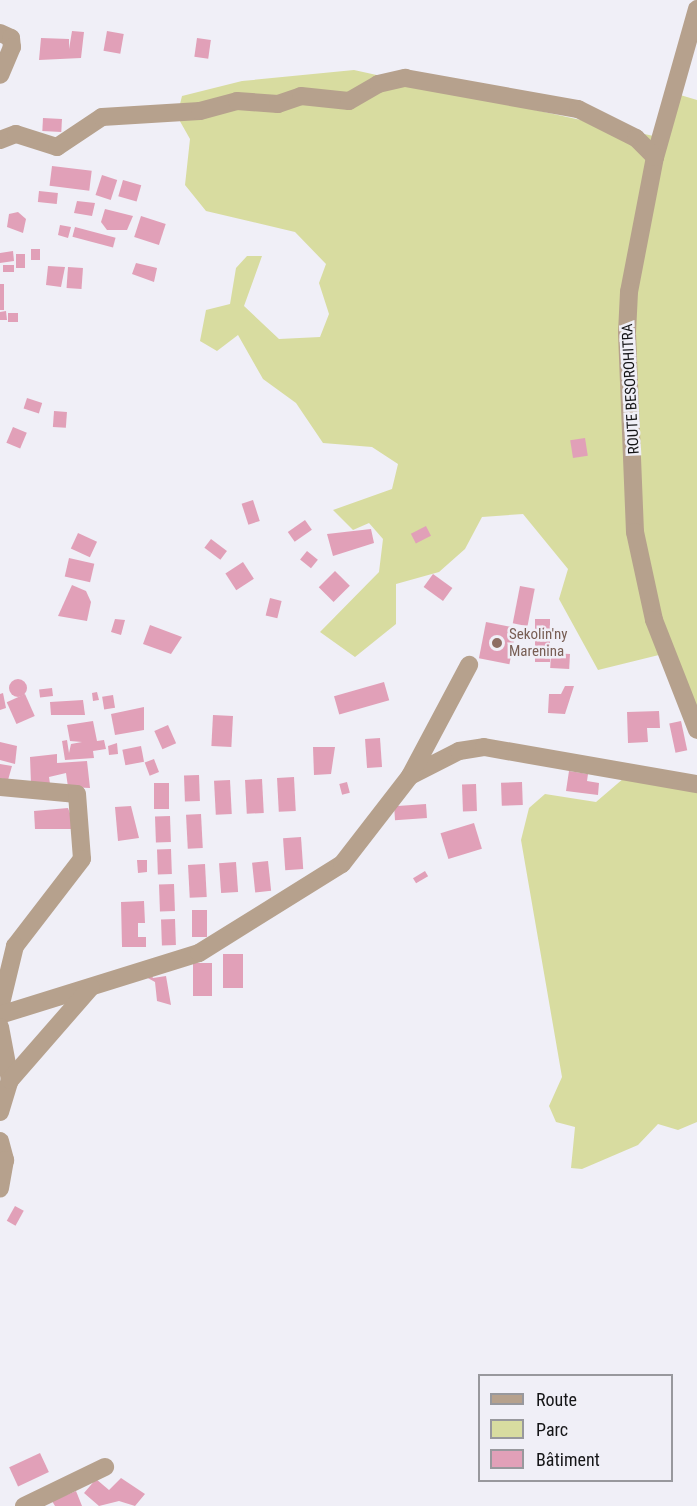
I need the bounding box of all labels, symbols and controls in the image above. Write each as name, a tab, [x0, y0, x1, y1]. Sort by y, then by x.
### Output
street label: ROUTE BESOROHITRA	[619, 323, 643, 455]
place label: Sekolin'ny Marenina	[509, 625, 567, 660]
marker: Sekolin'ny Marenina	[490, 636, 504, 650]
legend	[478, 1374, 673, 1482]
text: Route	[536, 1389, 577, 1410]
text: Parc	[536, 1419, 568, 1440]
text: Bâtiment	[536, 1449, 600, 1470]

